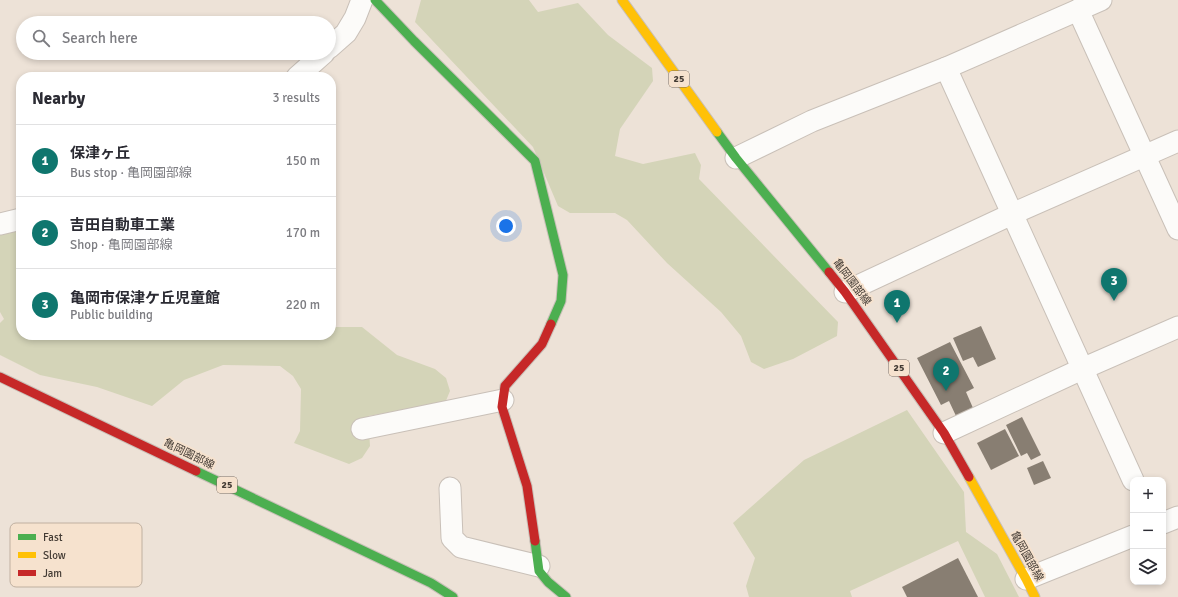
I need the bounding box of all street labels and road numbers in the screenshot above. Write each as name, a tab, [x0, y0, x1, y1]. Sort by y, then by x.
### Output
road number: 25	[669, 71, 689, 87]
street label: 亀岡園部線	[830, 256, 874, 308]
road number: 25	[889, 360, 909, 376]
street label: 亀岡園部線	[161, 436, 217, 472]
road number: 25	[217, 477, 237, 493]
street label: 亀岡園部線	[1008, 529, 1046, 583]

